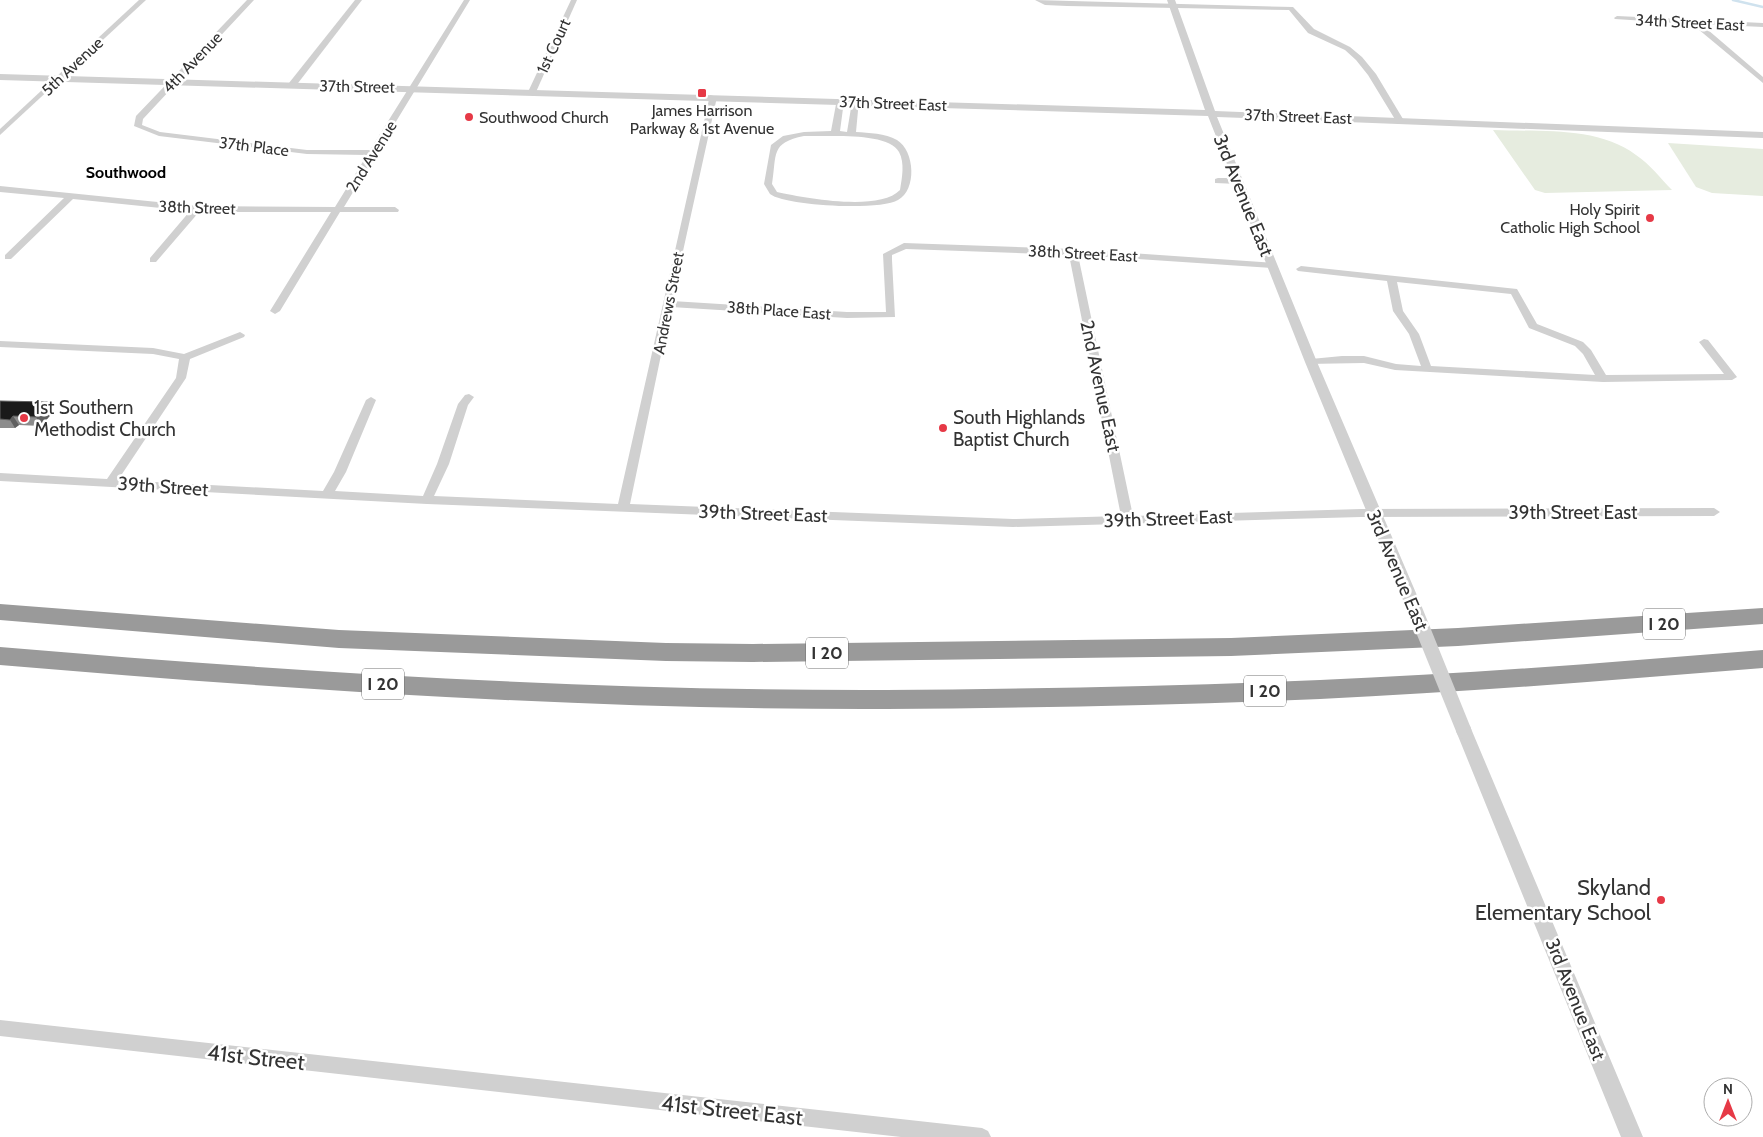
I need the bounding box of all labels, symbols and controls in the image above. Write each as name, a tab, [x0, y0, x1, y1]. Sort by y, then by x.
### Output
street label: 34th Street East	[1635, 10, 1745, 35]
street label: 1st Court	[533, 15, 575, 77]
street label: 4th Avenue	[159, 28, 226, 97]
street label: 5th Avenue	[38, 33, 107, 100]
street label: 37th Street	[319, 76, 395, 97]
marker: James Harrison Parkway & 1st Avenue	[696, 87, 708, 99]
street label: 37th Street East	[839, 92, 948, 115]
place label: James Harrison Parkway & 1st Avenue	[630, 101, 774, 138]
street label: 37th Street East	[1244, 105, 1353, 128]
place label: Southwood Church	[479, 108, 609, 127]
marker: Southwood Church	[463, 111, 475, 123]
street label: 2nd Avenue	[342, 117, 401, 195]
street label: 3rd Avenue East	[1209, 131, 1279, 260]
street label: 37th Place	[218, 133, 290, 160]
district label: Southwood	[86, 163, 166, 182]
street label: 38th Street	[158, 197, 236, 218]
place label: Holy Spirit Catholic High School	[1500, 200, 1641, 237]
marker: Holy Spirit Catholic High School	[1644, 212, 1656, 224]
street label: 38th Street East	[1028, 241, 1139, 266]
street label: Andrews Street	[649, 250, 688, 356]
street label: 38th Place East	[726, 297, 832, 324]
street label: 2nd Avenue East	[1075, 318, 1126, 455]
place label: 1st Southern Methodist Church	[34, 396, 176, 441]
place label: South Highlands Baptist Church	[953, 406, 1085, 451]
marker: 1st Southern Methodist Church	[18, 412, 30, 424]
marker: South Highlands Baptist Church	[937, 422, 949, 434]
street label: 39th Street	[117, 472, 210, 501]
street label: 39th Street East	[698, 500, 828, 527]
street label: 39th Street East	[1508, 501, 1638, 524]
street label: 39th Street East	[1103, 505, 1234, 532]
street label: 3rd Avenue East	[1362, 506, 1434, 635]
road number: I 20	[1643, 608, 1685, 640]
road number: I 20	[806, 638, 848, 668]
road number: I 20	[362, 669, 404, 700]
road number: I 20	[1244, 676, 1286, 706]
place label: Skyland Elementary School	[1475, 874, 1652, 926]
marker: Skyland Elementary School	[1655, 894, 1667, 906]
street label: 3rd Avenue East	[1541, 935, 1611, 1064]
street label: 41st Street	[206, 1039, 307, 1076]
north arrow	[1703, 1077, 1753, 1127]
text: N	[1723, 1080, 1733, 1098]
street label: 41st Street East	[660, 1090, 805, 1131]

